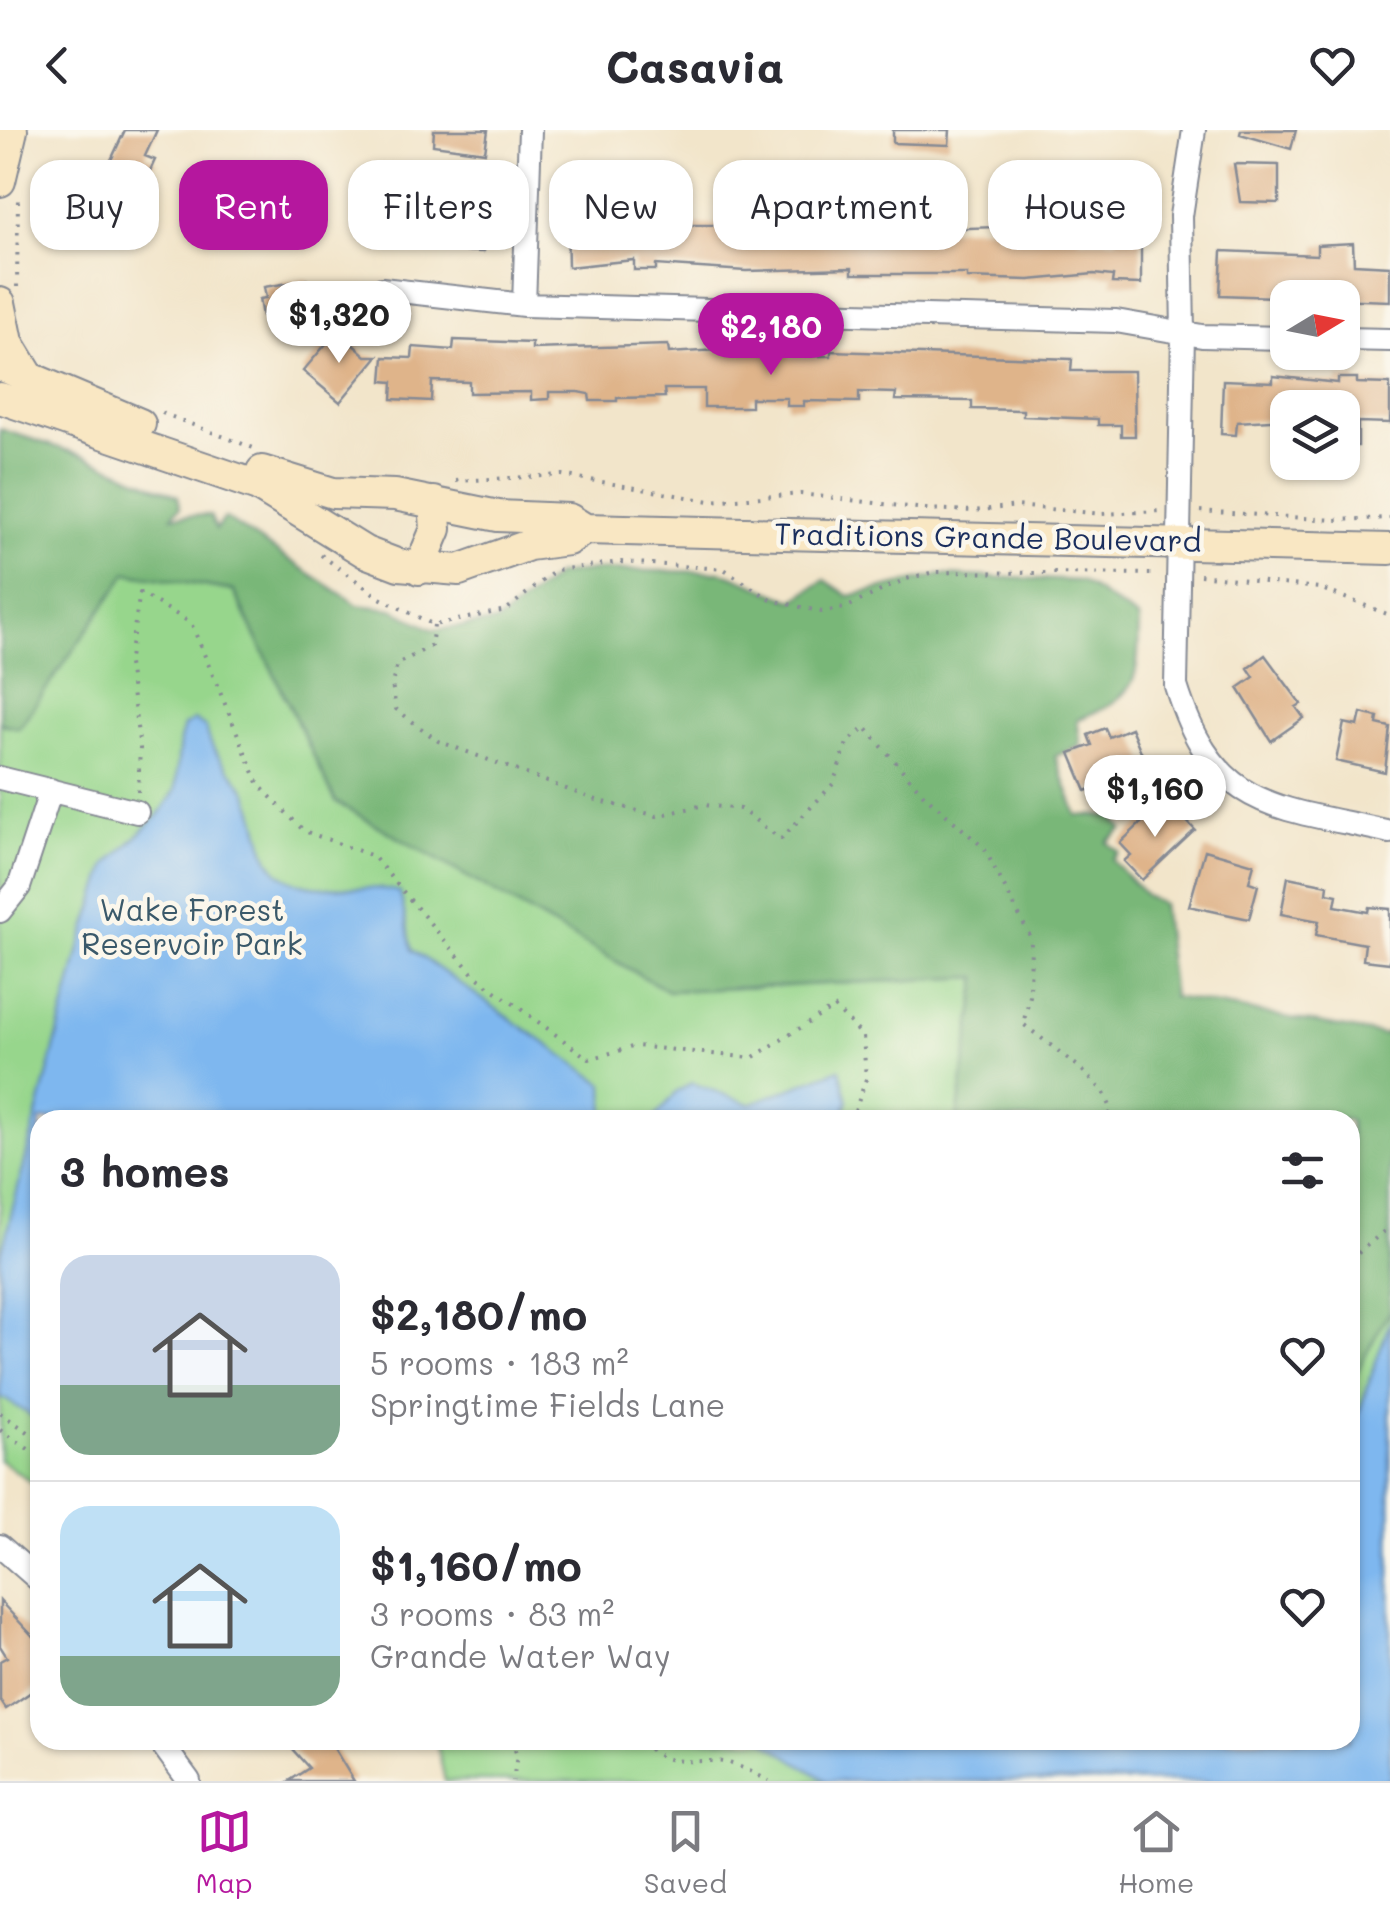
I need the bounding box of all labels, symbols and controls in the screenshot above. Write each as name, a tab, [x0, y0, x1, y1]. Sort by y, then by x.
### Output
text: Casavia	[606, 36, 784, 94]
icon: back	[30, 38, 85, 93]
icon: heart	[1305, 38, 1360, 93]
chip: Buy	[30, 160, 159, 250]
chip: Rent	[179, 160, 328, 250]
chip: Filters	[348, 160, 529, 250]
chip: New	[549, 160, 693, 250]
chip: Apartment	[713, 160, 968, 250]
chip: House	[988, 160, 1162, 250]
north arrow	[1270, 280, 1360, 370]
map controls	[1270, 280, 1360, 480]
pin: $1,320	[258, 281, 420, 366]
text: $1,320	[288, 292, 390, 334]
pin: $2,180	[690, 293, 852, 378]
text: $2,180	[720, 304, 822, 346]
button: layers	[1270, 390, 1360, 480]
street label: Traditions Grande Boulevard	[774, 512, 1202, 560]
pin: $1,160	[1074, 755, 1236, 840]
text: $1,160	[1106, 766, 1204, 808]
park label: Wake Forest Reservoir Park	[81, 889, 303, 963]
text: 3 homes	[60, 1143, 230, 1198]
icon: filters	[1275, 1143, 1330, 1198]
text: $2,180/mo	[370, 1286, 587, 1341]
icon: home	[140, 1295, 260, 1415]
icon: heart	[1275, 1328, 1330, 1383]
text: 5 rooms · 183 m²	[370, 1341, 629, 1383]
text: Springtime Fields Lane	[370, 1383, 725, 1425]
text: $1,160/mo	[370, 1537, 582, 1592]
icon: home	[140, 1546, 260, 1666]
icon: heart	[1275, 1579, 1330, 1634]
text: 3 rooms · 83 m²	[370, 1592, 614, 1634]
text: Grande Water Way	[370, 1634, 671, 1676]
tab: Map	[196, 1804, 253, 1900]
tab: Saved	[644, 1804, 727, 1900]
tab: Home	[1118, 1804, 1194, 1900]

